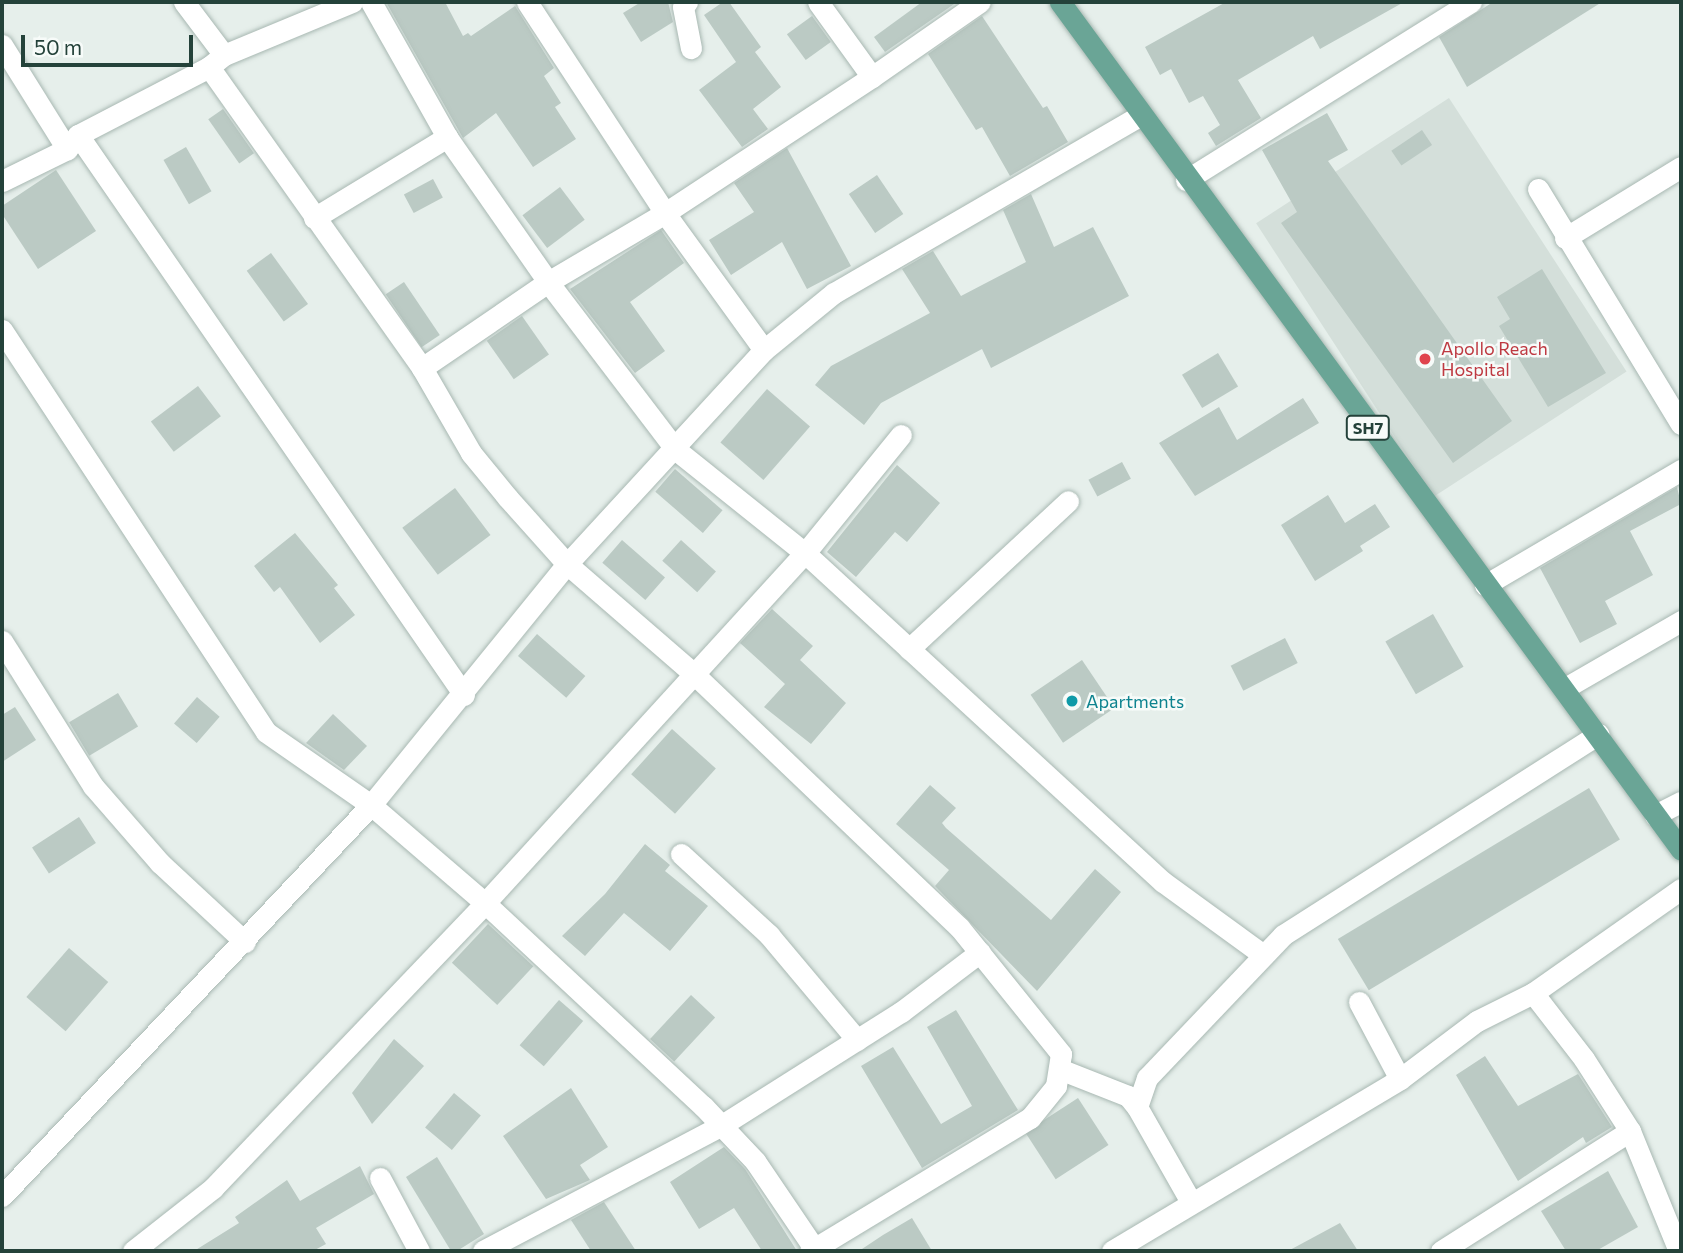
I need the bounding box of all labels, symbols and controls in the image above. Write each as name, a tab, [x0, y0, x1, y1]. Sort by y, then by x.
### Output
scale bar	[24, 21, 196, 65]
text: 50 m	[34, 34, 82, 59]
place label: Apollo Reach Hospital	[1441, 338, 1548, 380]
marker: Apollo Reach Hospital	[1415, 349, 1435, 369]
road number: SH7	[1345, 416, 1391, 440]
place label: Apartments	[1086, 690, 1184, 712]
marker: Apartments	[1064, 693, 1080, 709]

